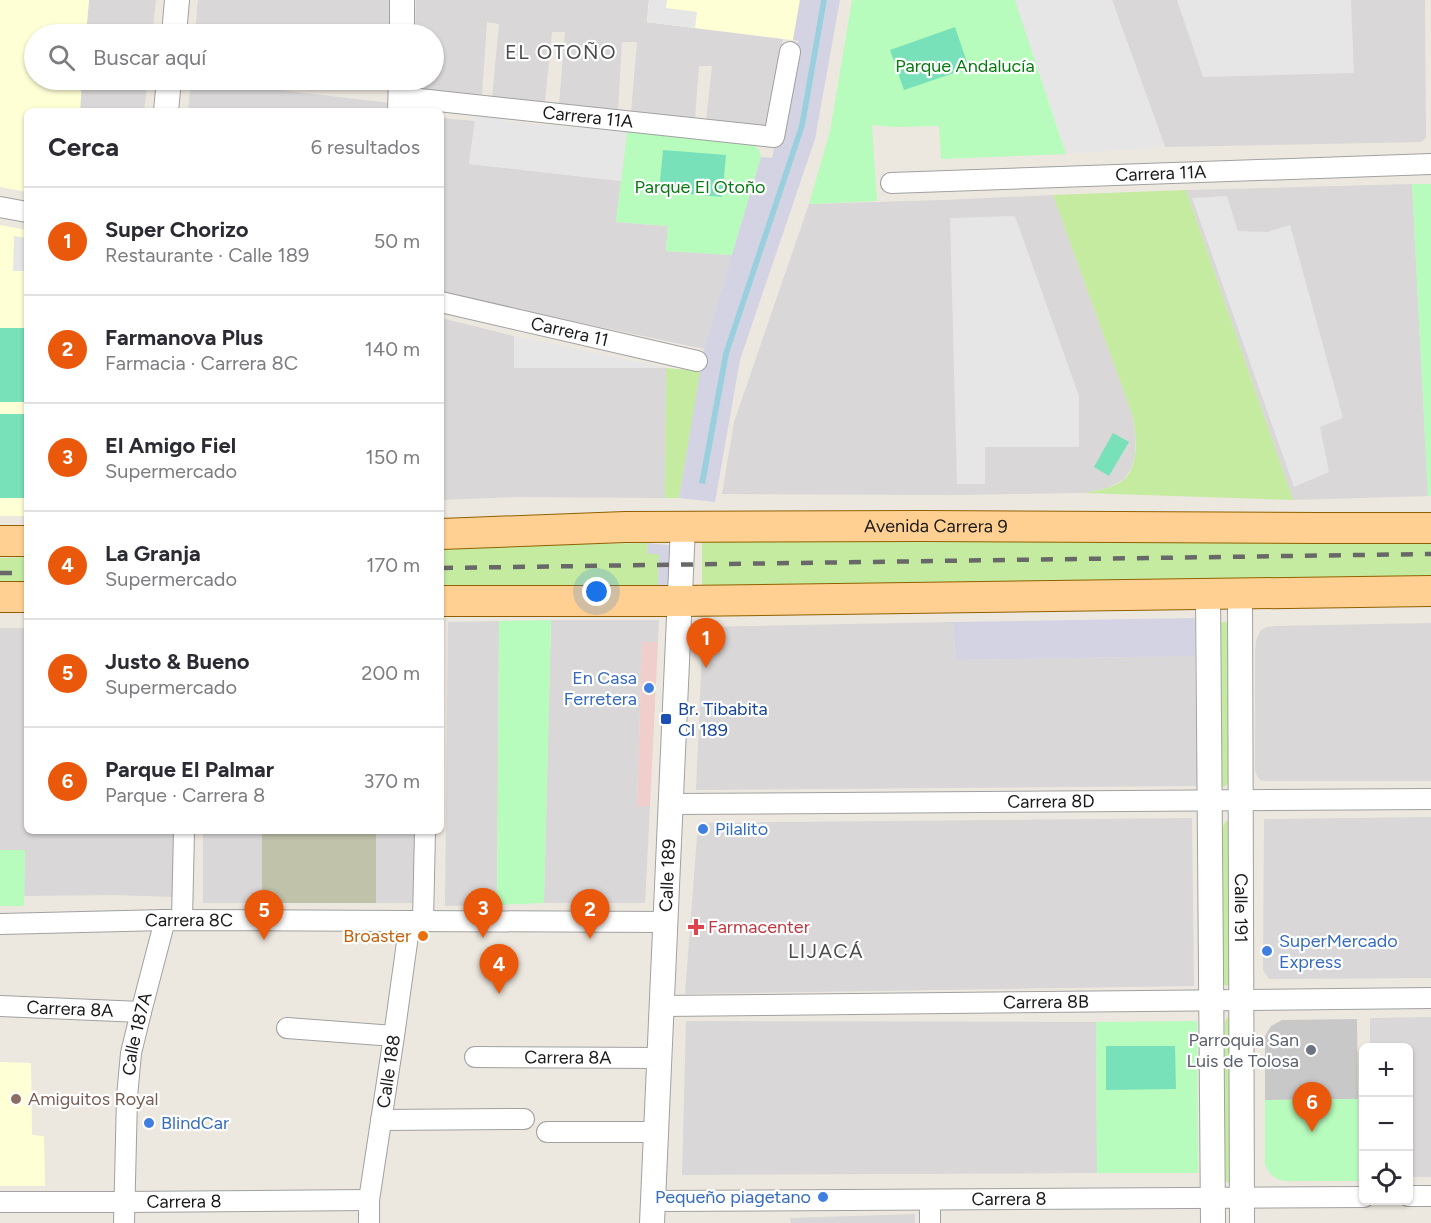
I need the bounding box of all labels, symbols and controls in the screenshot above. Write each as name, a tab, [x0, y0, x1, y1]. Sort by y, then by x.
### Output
search box	[24, 24, 444, 90]
district label: EL OTOÑO	[505, 40, 617, 64]
icon: search	[45, 41, 78, 74]
text: Buscar aquí	[93, 44, 206, 71]
park label: Parque Andalucía	[895, 55, 1035, 77]
street label: Carrera 11A	[542, 101, 634, 133]
text: Cerca	[48, 131, 119, 163]
text: 6 resultados	[311, 135, 420, 159]
street label: Carrera 11A	[1115, 161, 1207, 186]
park label: Parque El Otoño	[635, 176, 765, 198]
text: Super Chorizo	[105, 216, 248, 243]
text: 1	[63, 229, 72, 253]
text: 50 m	[374, 229, 420, 253]
text: Restaurante · Calle 189	[105, 243, 309, 267]
street label: Carrera 11	[529, 312, 610, 351]
text: Farmanova Plus	[105, 324, 263, 351]
text: 2	[62, 337, 73, 361]
text: 140 m	[365, 337, 420, 361]
text: Farmacia · Carrera 8C	[105, 351, 298, 375]
text: El Amigo Fiel	[105, 432, 236, 459]
text: 3	[62, 445, 73, 469]
text: 150 m	[365, 445, 420, 469]
text: Supermercado	[105, 459, 237, 483]
street label: Avenida Carrera 9	[864, 515, 1008, 537]
text: La Granja	[105, 540, 201, 567]
text: 4	[61, 553, 74, 577]
text: 170 m	[366, 553, 420, 577]
text: Supermercado	[105, 567, 237, 591]
your location	[582, 577, 611, 606]
pin: 1	[686, 618, 726, 668]
text: Justo & Bueno	[105, 648, 249, 675]
text: 5	[62, 661, 73, 685]
text: 200 m	[361, 661, 420, 685]
place label: En Casa Ferretera	[564, 667, 637, 710]
text: Supermercado	[105, 675, 237, 699]
marker: En Casa Ferretera	[642, 681, 656, 695]
place label: Br. Tibabita Cl 189	[678, 698, 768, 741]
marker: Br. Tibabita Cl 189	[659, 712, 673, 726]
text: Parque El Palmar	[105, 756, 274, 783]
text: 6	[62, 769, 73, 793]
text: 370 m	[364, 769, 420, 793]
text: Parque · Carrera 8	[105, 783, 265, 807]
street label: Carrera 8D	[1007, 790, 1095, 813]
place label: Pilalito	[715, 818, 768, 840]
marker: Pilalito	[696, 822, 710, 836]
street label: Calle 189	[655, 838, 680, 912]
street label: Calle 191	[1230, 873, 1252, 943]
pin: 3	[464, 888, 502, 938]
pin: 5	[244, 890, 284, 940]
pin: 2	[570, 890, 610, 939]
street label: Carrera 8C	[145, 909, 233, 931]
place label: Farmacenter	[708, 916, 810, 938]
marker: Farmacenter	[689, 920, 703, 934]
place label: Broaster	[343, 925, 411, 947]
marker: Broaster	[416, 929, 430, 943]
place label: SuperMercado Express	[1279, 930, 1398, 973]
district label: LIJACÁ	[788, 939, 864, 963]
pin: 4	[480, 944, 518, 994]
marker: SuperMercado Express	[1260, 944, 1274, 958]
street label: Calle 187A	[118, 990, 157, 1076]
street label: Carrera 8B	[1003, 991, 1089, 1013]
street label: Carrera 8A	[26, 996, 114, 1022]
place label: Parroquia San Luis de Tolosa	[1187, 1029, 1299, 1072]
street label: Calle 188	[372, 1033, 405, 1110]
marker: Parroquia San Luis de Tolosa	[1304, 1043, 1318, 1057]
map controls	[1359, 1043, 1413, 1205]
button: +	[1359, 1043, 1413, 1097]
street label: Carrera 8A	[524, 1046, 612, 1069]
pin: 6	[1292, 1082, 1332, 1132]
place label: Amiguitos Royal	[28, 1088, 158, 1110]
marker: Amiguitos Royal	[9, 1092, 23, 1106]
button: −	[1359, 1097, 1413, 1151]
place label: BlindCar	[161, 1112, 229, 1134]
marker: BlindCar	[142, 1116, 156, 1130]
button: locate	[1359, 1151, 1413, 1205]
place label: Pequeño piagetano	[655, 1186, 811, 1208]
street label: Carrera 8	[971, 1188, 1047, 1210]
street label: Carrera 8	[146, 1190, 222, 1213]
marker: Pequeño piagetano	[816, 1190, 830, 1204]

